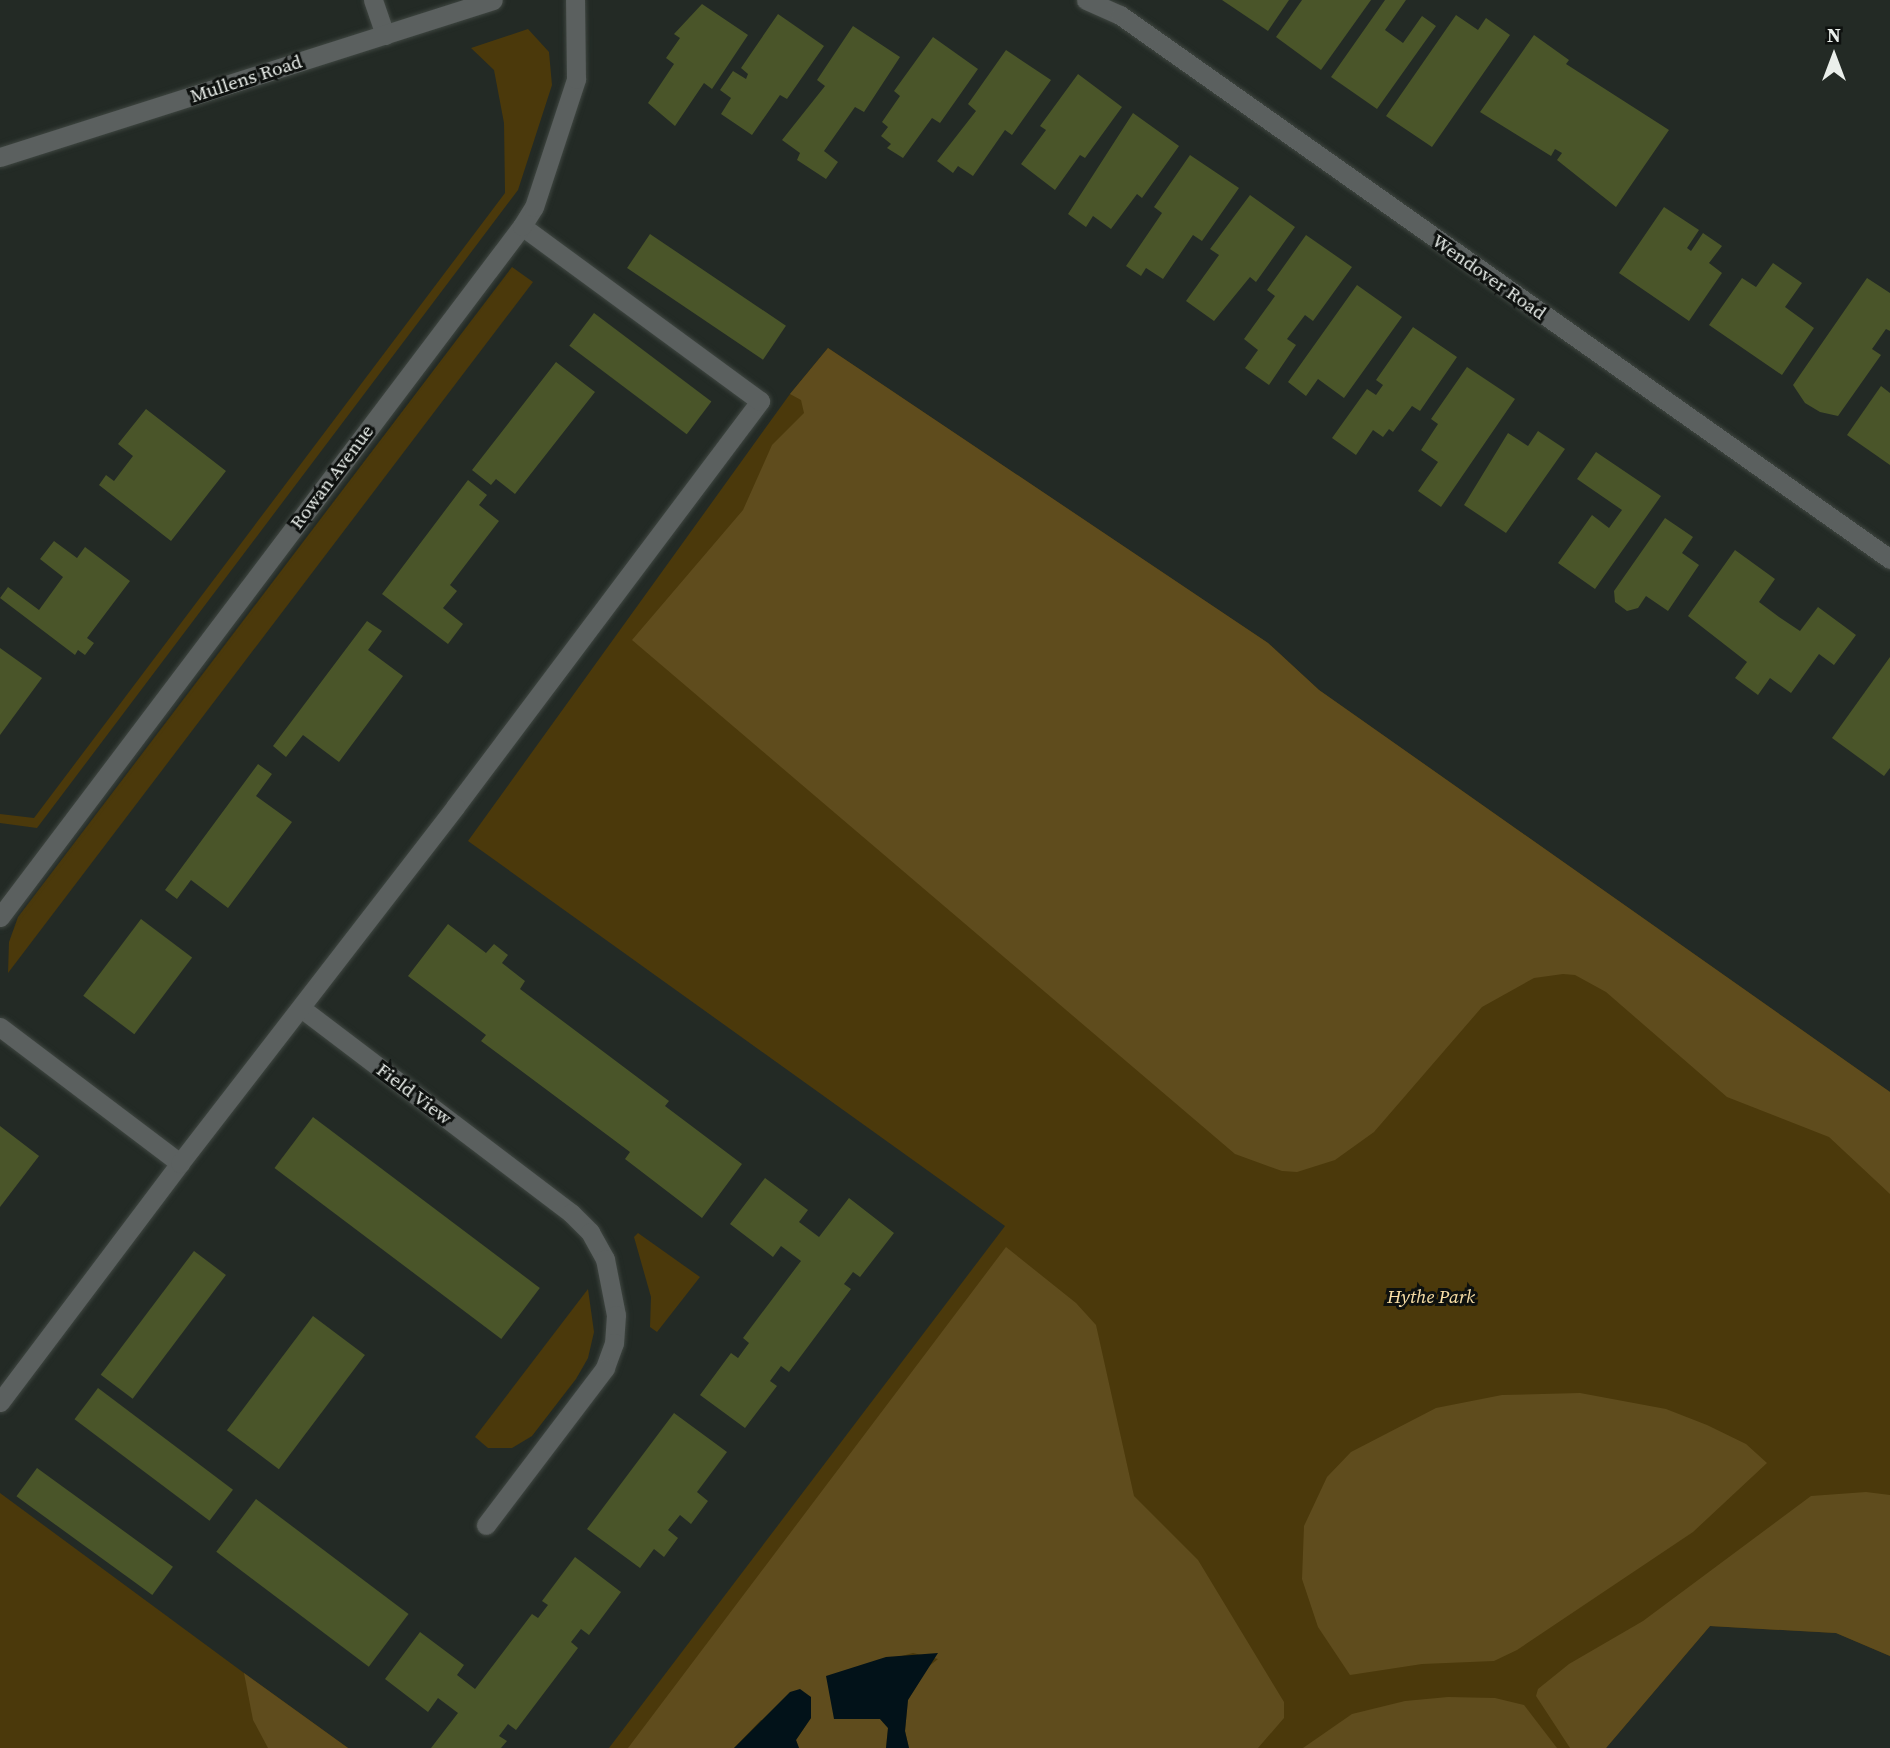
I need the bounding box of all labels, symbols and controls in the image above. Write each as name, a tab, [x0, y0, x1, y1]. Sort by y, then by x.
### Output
north arrow	[1799, 21, 1869, 91]
text: N	[1827, 22, 1841, 48]
street label: Mullens Road	[187, 50, 305, 108]
street label: Wendover Road	[1428, 229, 1550, 325]
street label: Rowan Avenue	[285, 420, 379, 534]
street label: Field View	[372, 1058, 456, 1130]
park label: Hythe Park	[1387, 1286, 1475, 1308]

